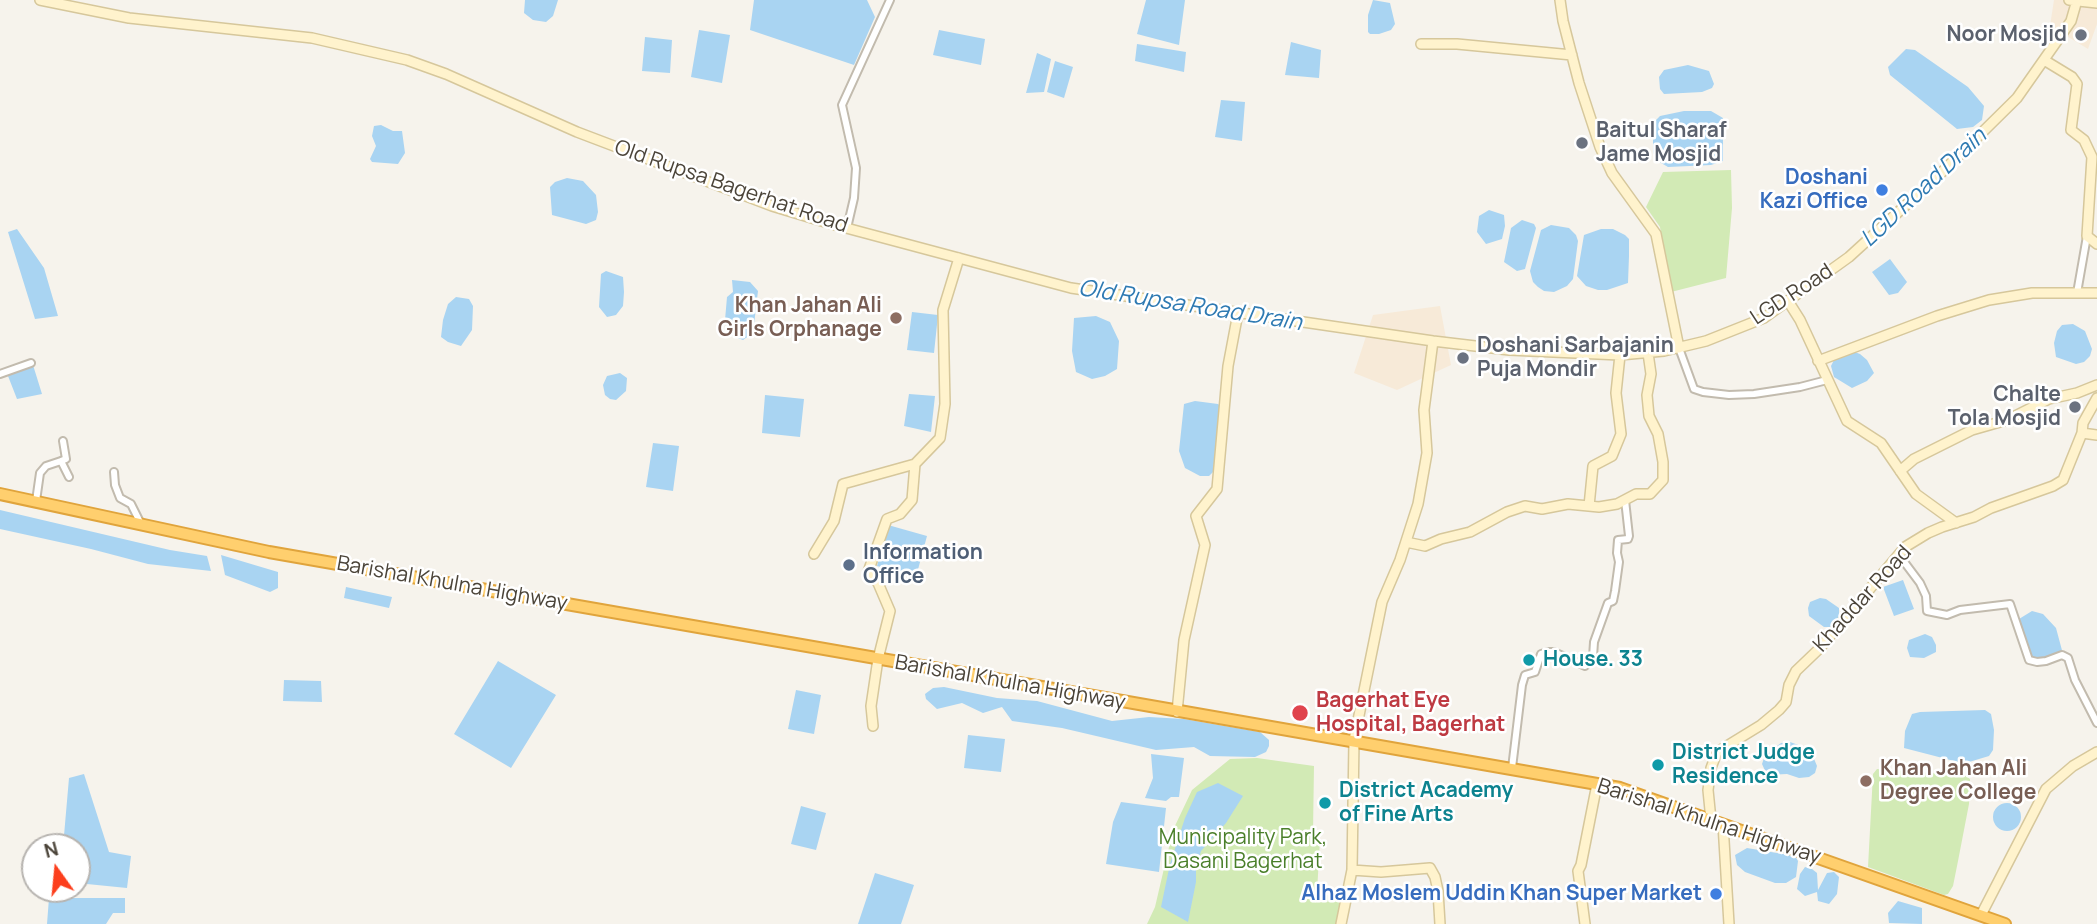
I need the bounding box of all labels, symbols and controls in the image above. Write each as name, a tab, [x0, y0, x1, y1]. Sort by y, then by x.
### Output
place label: Noor Mosjid	[1946, 22, 2067, 48]
marker: Noor Mosjid	[2073, 27, 2089, 43]
place label: Baitul Sharaf Jame Mosjid	[1596, 118, 1727, 168]
water label: LGD Road Drain	[1855, 123, 1993, 253]
street label: Old Rupsa Bagerhat Road	[611, 135, 851, 239]
marker: Baitul Sharaf Jame Mosjid	[1574, 135, 1590, 151]
place label: Doshani Kazi Office	[1760, 165, 1868, 215]
marker: Doshani Kazi Office	[1874, 182, 1890, 198]
street label: LGD Road	[1746, 259, 1838, 331]
water label: Old Rupsa Road Drain	[1076, 275, 1304, 337]
place label: Khan Jahan Ali Girls Orphanage	[718, 293, 882, 343]
marker: Khan Jahan Ali Girls Orphanage	[888, 310, 904, 326]
place label: Doshani Sarbajanin Puja Mondir	[1477, 333, 1674, 383]
marker: Doshani Sarbajanin Puja Mondir	[1455, 350, 1471, 366]
place label: Chalte Tola Mosjid	[1948, 382, 2061, 432]
marker: Chalte Tola Mosjid	[2067, 399, 2083, 415]
place label: Information Office	[863, 540, 983, 590]
street label: Khaddar Road	[1809, 541, 1917, 657]
street label: Barishal Khulna Highway	[335, 551, 569, 617]
marker: Information Office	[841, 557, 857, 573]
place label: House. 33	[1543, 647, 1643, 673]
street label: Barishal Khulna Highway	[893, 650, 1127, 716]
marker: House. 33	[1521, 652, 1537, 668]
place label: Bagerhat Eye Hospital, Bagerhat	[1316, 688, 1505, 738]
marker: Bagerhat Eye Hospital, Bagerhat	[1290, 703, 1310, 723]
place label: District Judge Residence	[1672, 740, 1815, 790]
place label: Khan Jahan Ali Degree College	[1880, 756, 2036, 806]
marker: District Judge Residence	[1650, 757, 1666, 773]
marker: Khan Jahan Ali Degree College	[1858, 773, 1874, 789]
street label: Barishal Khulna Highway	[1594, 774, 1824, 870]
place label: District Academy of Fine Arts	[1339, 778, 1513, 828]
marker: District Academy of Fine Arts	[1317, 795, 1333, 811]
park label: Municipality Park, Dasani Bagerhat	[1159, 825, 1327, 875]
north arrow	[21, 833, 91, 903]
text: N	[41, 835, 61, 864]
place label: Alhaz Moslem Uddin Khan Super Market	[1301, 881, 1702, 907]
marker: Alhaz Moslem Uddin Khan Super Market	[1708, 886, 1724, 902]

